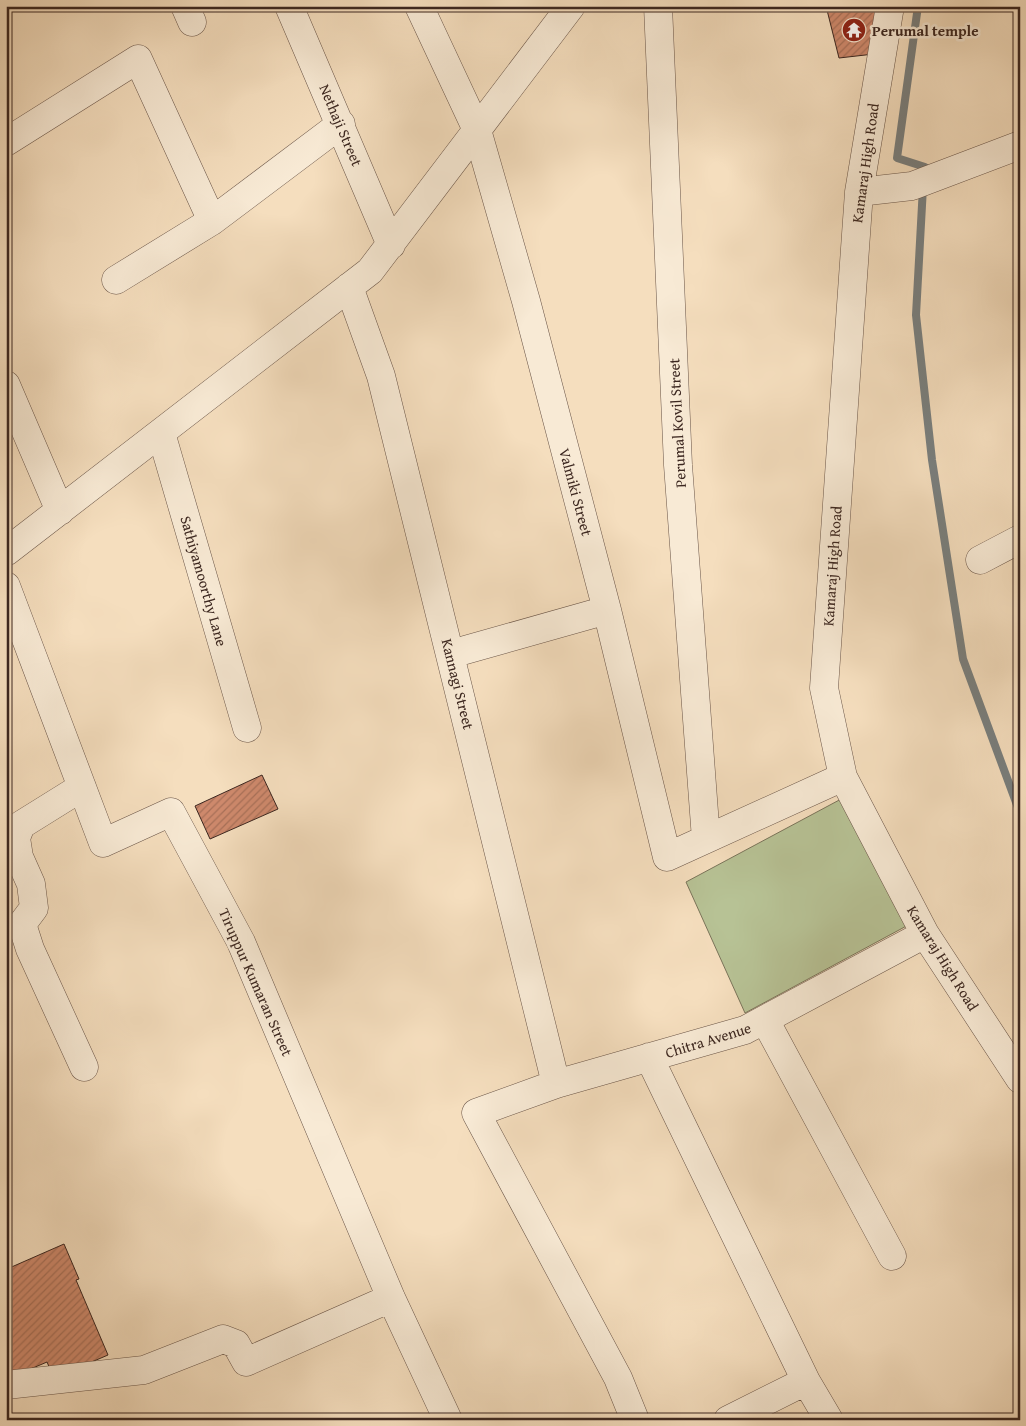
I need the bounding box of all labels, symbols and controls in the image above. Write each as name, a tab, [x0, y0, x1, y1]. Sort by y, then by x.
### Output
temple icon: Perumal temple	[841, 17, 867, 43]
place label: Perumal temple	[872, 20, 979, 41]
street label: Nethaji Street	[314, 81, 368, 170]
street label: Kamaraj High Road	[846, 102, 884, 224]
street label: Perumal Kovil Street	[663, 357, 691, 488]
street label: Valmiki Street	[554, 446, 598, 539]
street label: Kamaraj High Road	[817, 505, 847, 627]
street label: Sathiyamoorthy Lane	[175, 513, 233, 649]
street label: Kannagi Street	[437, 636, 480, 732]
street label: Kamaraj High Road	[902, 901, 984, 1015]
street label: Tiruppur Kumaran Street	[214, 905, 298, 1060]
street label: Chitra Avenue	[663, 1017, 753, 1063]

